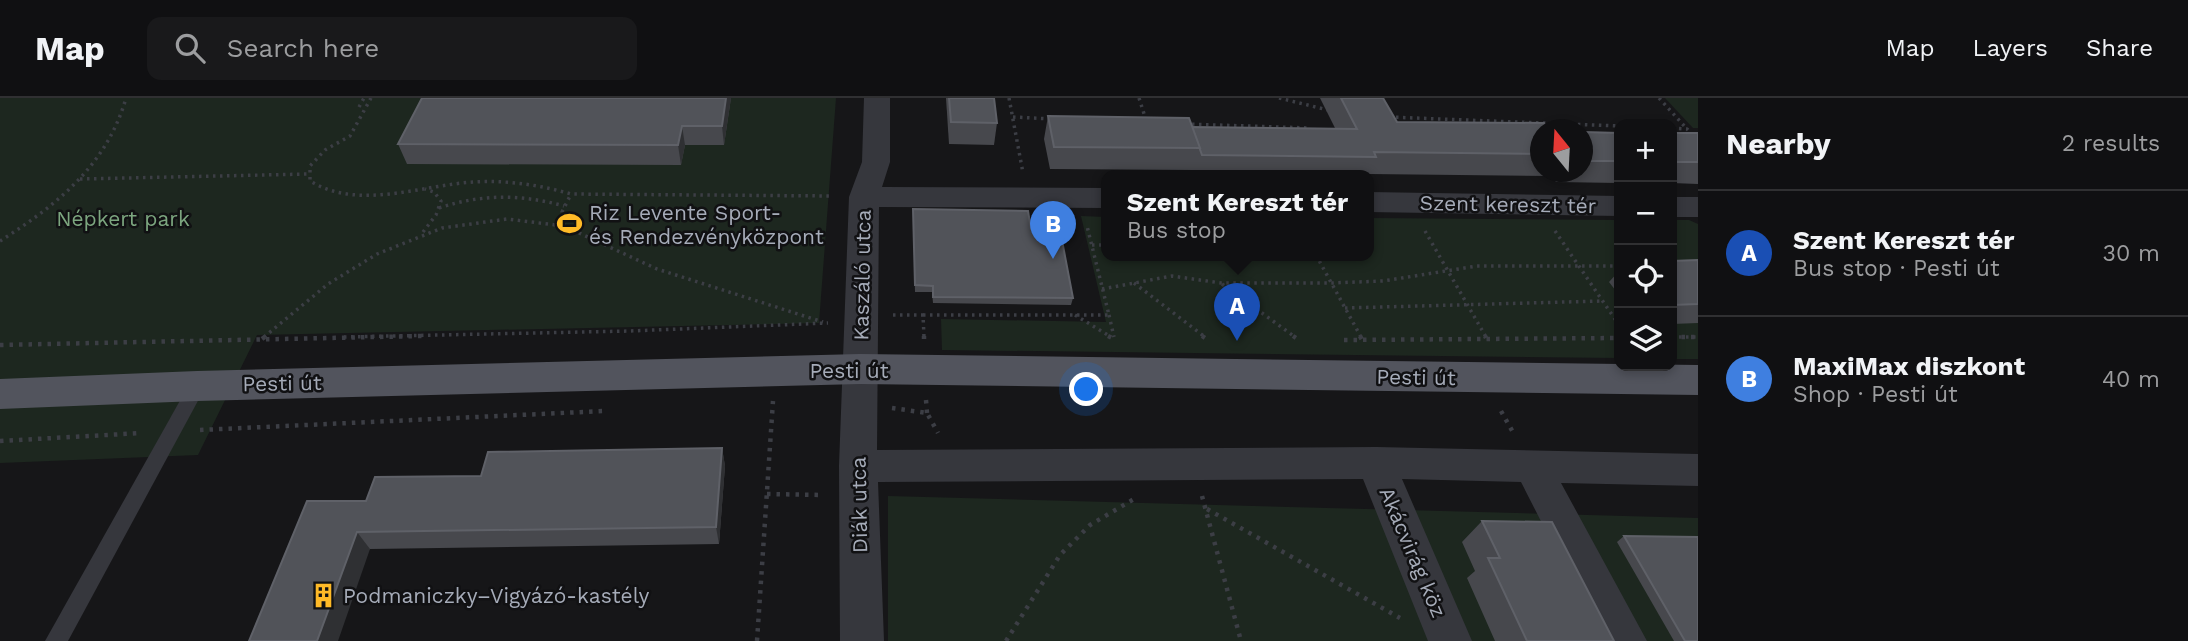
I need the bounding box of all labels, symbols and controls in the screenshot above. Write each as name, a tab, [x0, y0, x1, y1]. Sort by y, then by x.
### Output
search box	[147, 17, 637, 80]
text: Map	[35, 29, 105, 68]
icon: search	[171, 29, 209, 67]
text: Search here	[227, 33, 379, 63]
text: Map	[1886, 34, 1934, 62]
text: Layers	[1972, 34, 2048, 62]
text: Share	[2086, 34, 2153, 62]
north arrow	[1530, 119, 1593, 182]
map controls	[1614, 119, 1677, 371]
button: +	[1614, 119, 1677, 182]
text: Nearby	[1726, 126, 1831, 161]
text: 2 results	[2062, 130, 2160, 157]
popup	[1101, 170, 1374, 261]
button: −	[1614, 182, 1677, 245]
text: Szent Kereszt tér	[1127, 187, 1348, 217]
street label: Szent kereszt tér	[1419, 190, 1597, 218]
place label: Riz Levente Sport- és Rendezvényközpont	[589, 200, 824, 249]
pin: B	[1030, 201, 1076, 259]
park label: Népkert park	[56, 206, 190, 231]
street label: Kaszáló utca	[848, 209, 876, 341]
sports icon: Riz Levente Sport- és Rendezvényközpont	[555, 210, 583, 238]
text: Bus stop	[1127, 217, 1226, 244]
text: Szent Kereszt tér	[1793, 225, 2015, 255]
text: A	[1741, 240, 1757, 267]
text: 30 m	[2103, 240, 2160, 267]
button: locate	[1614, 245, 1677, 308]
text: Bus stop · Pesti út	[1793, 255, 2000, 282]
pin: A	[1214, 283, 1260, 341]
button: layers	[1614, 308, 1677, 371]
text: MaxiMax diszkont	[1793, 351, 2025, 381]
street label: Pesti út	[809, 358, 889, 383]
street label: Pesti út	[1376, 364, 1456, 390]
text: B	[1741, 366, 1757, 393]
text: 40 m	[2102, 366, 2160, 393]
street label: Pesti út	[242, 370, 322, 396]
your location	[1069, 372, 1103, 406]
text: Shop · Pesti út	[1793, 381, 1958, 408]
street label: Diák utca	[846, 456, 872, 553]
street label: Akácvirág köz	[1374, 483, 1452, 621]
building icon: Podmaniczky–Vigyázó-kastély	[309, 581, 337, 609]
place label: Podmaniczky–Vigyázó-kastély	[343, 583, 650, 608]

